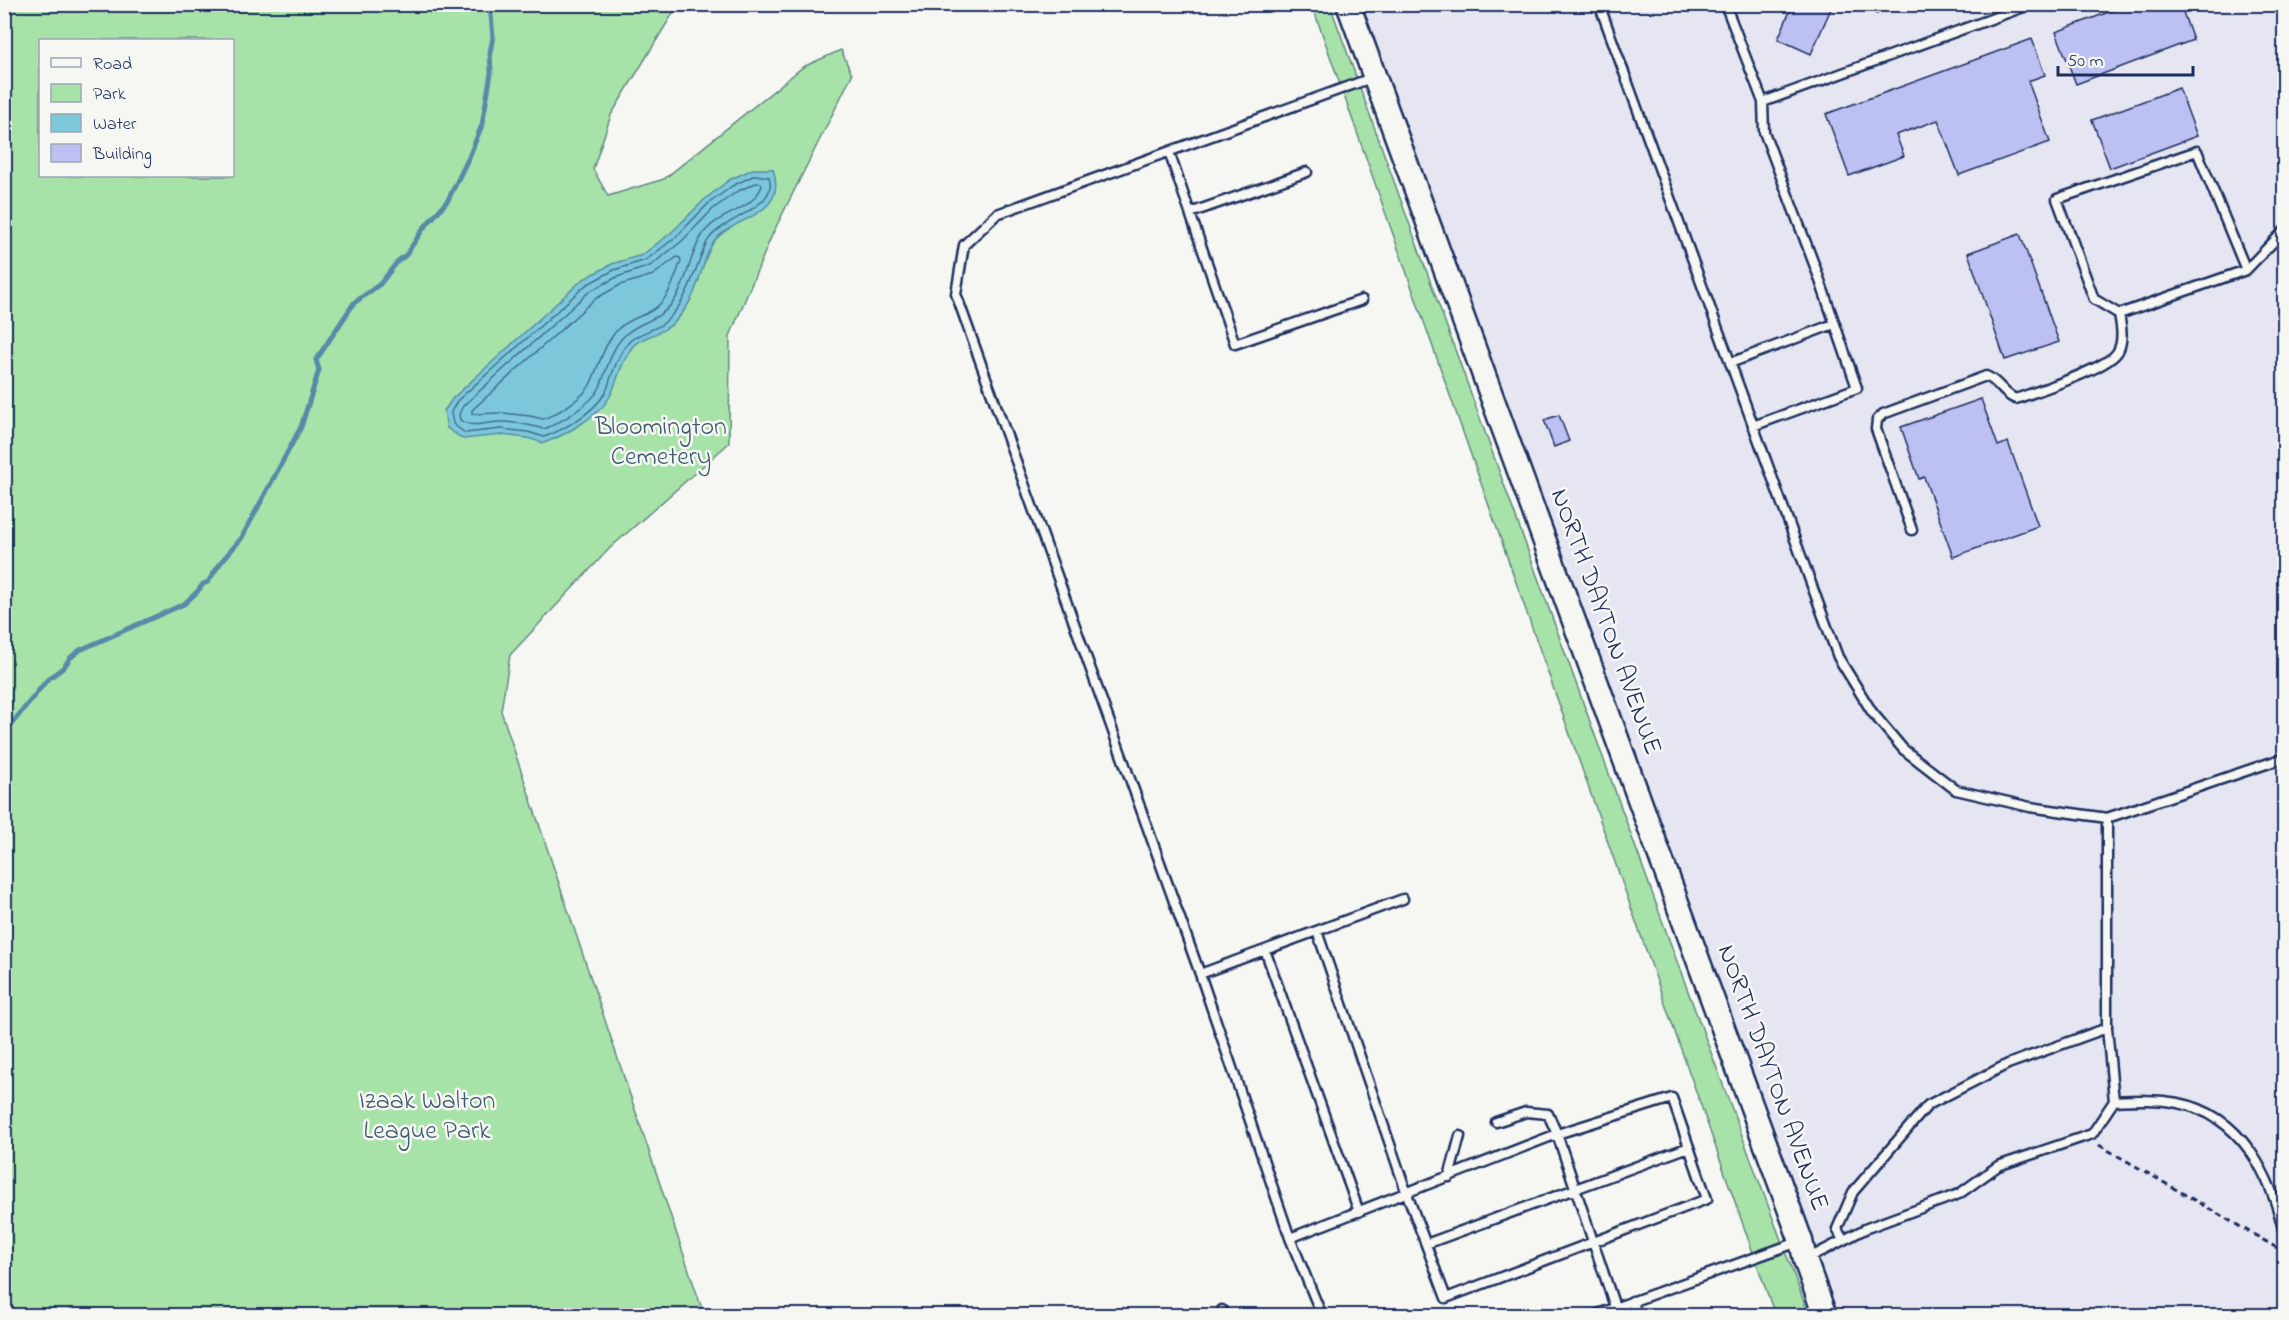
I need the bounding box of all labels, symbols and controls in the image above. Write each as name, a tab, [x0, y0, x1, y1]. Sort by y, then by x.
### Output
legend	[39, 39, 234, 177]
scale bar	[2058, 39, 2193, 77]
text: 50 m	[2067, 49, 2104, 75]
text: Road	[93, 52, 132, 78]
text: Park	[93, 82, 126, 108]
text: Water	[93, 112, 137, 138]
text: Building	[92, 142, 152, 169]
park label: Bloomington Cemetery	[594, 409, 727, 477]
street label: NORTH DAYTON AVENUE	[1539, 484, 1671, 760]
street label: NORTH DAYTON AVENUE	[1706, 940, 1838, 1216]
park label: Izaak Walton League Park	[359, 1083, 495, 1151]

